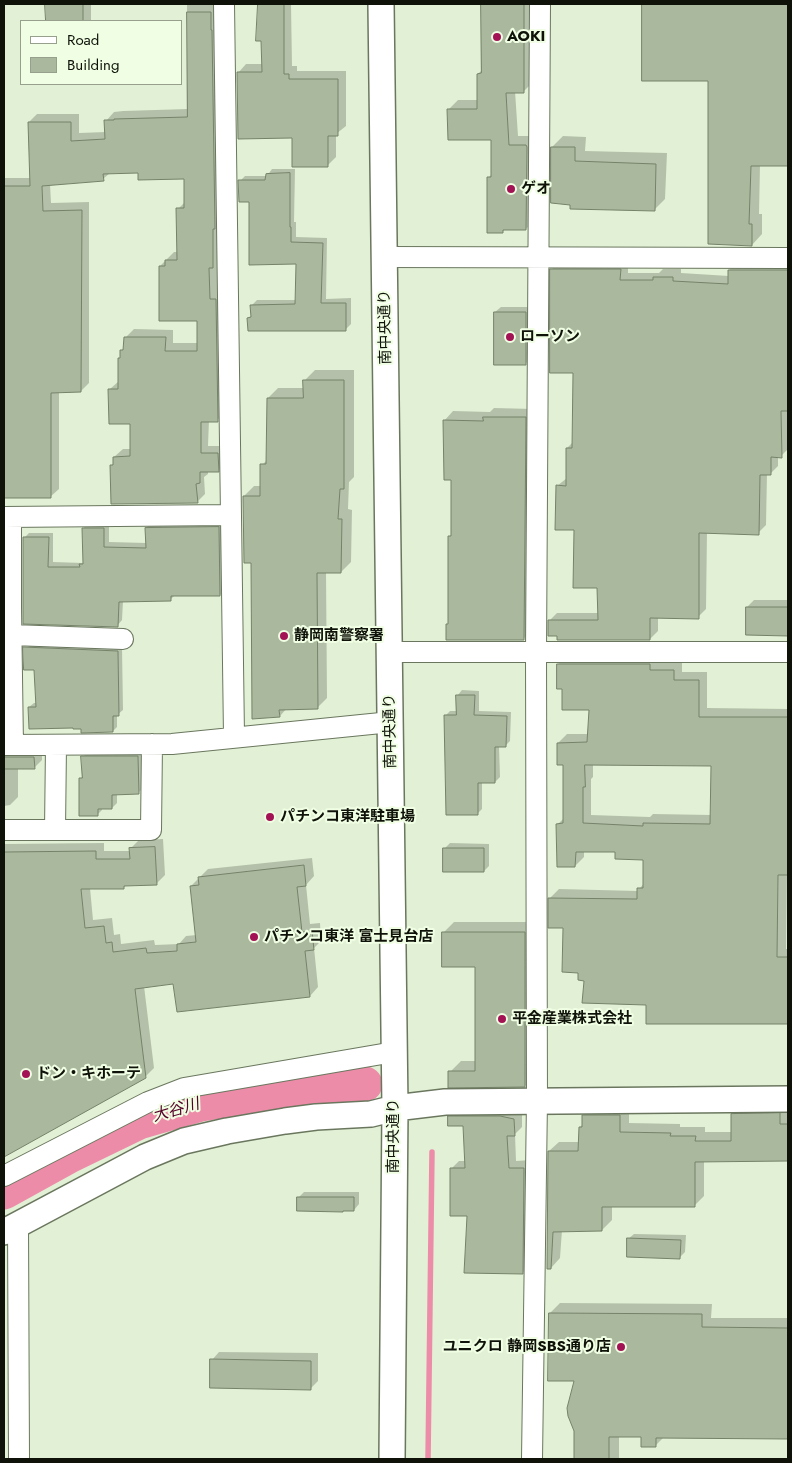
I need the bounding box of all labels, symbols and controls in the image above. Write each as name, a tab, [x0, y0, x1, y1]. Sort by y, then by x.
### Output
legend	[20, 20, 182, 85]
place label: AOKI	[507, 28, 545, 46]
text: Road	[67, 29, 99, 51]
marker: AOKI	[491, 31, 503, 43]
text: Building	[67, 54, 119, 76]
place label: ゲオ	[521, 180, 551, 198]
marker: ゲオ	[505, 183, 517, 195]
street label: 南中央通り	[376, 289, 396, 365]
place label: ローソン	[520, 328, 580, 346]
marker: ローソン	[504, 331, 516, 343]
place label: 静岡南警察署	[294, 627, 384, 645]
marker: 静岡南警察署	[278, 630, 290, 642]
street label: 南中央通り	[381, 693, 401, 769]
place label: パチンコ東洋駐車場	[280, 808, 415, 826]
marker: パチンコ東洋駐車場	[264, 811, 276, 823]
place label: パチンコ東洋 富士見台店	[264, 928, 433, 946]
marker: パチンコ東洋 富士見台店	[248, 931, 260, 943]
place label: 平金産業株式会社	[512, 1010, 632, 1028]
marker: 平金産業株式会社	[496, 1013, 508, 1025]
place label: ドン・キホーテ	[36, 1065, 141, 1083]
marker: ドン・キホーテ	[20, 1068, 32, 1080]
water label: 大谷川	[150, 1095, 202, 1127]
street label: 南中央通り	[385, 1099, 403, 1173]
place label: ユニクロ 静岡SBS通り店	[443, 1338, 611, 1356]
marker: ユニクロ 静岡SBS通り店	[615, 1341, 627, 1353]

